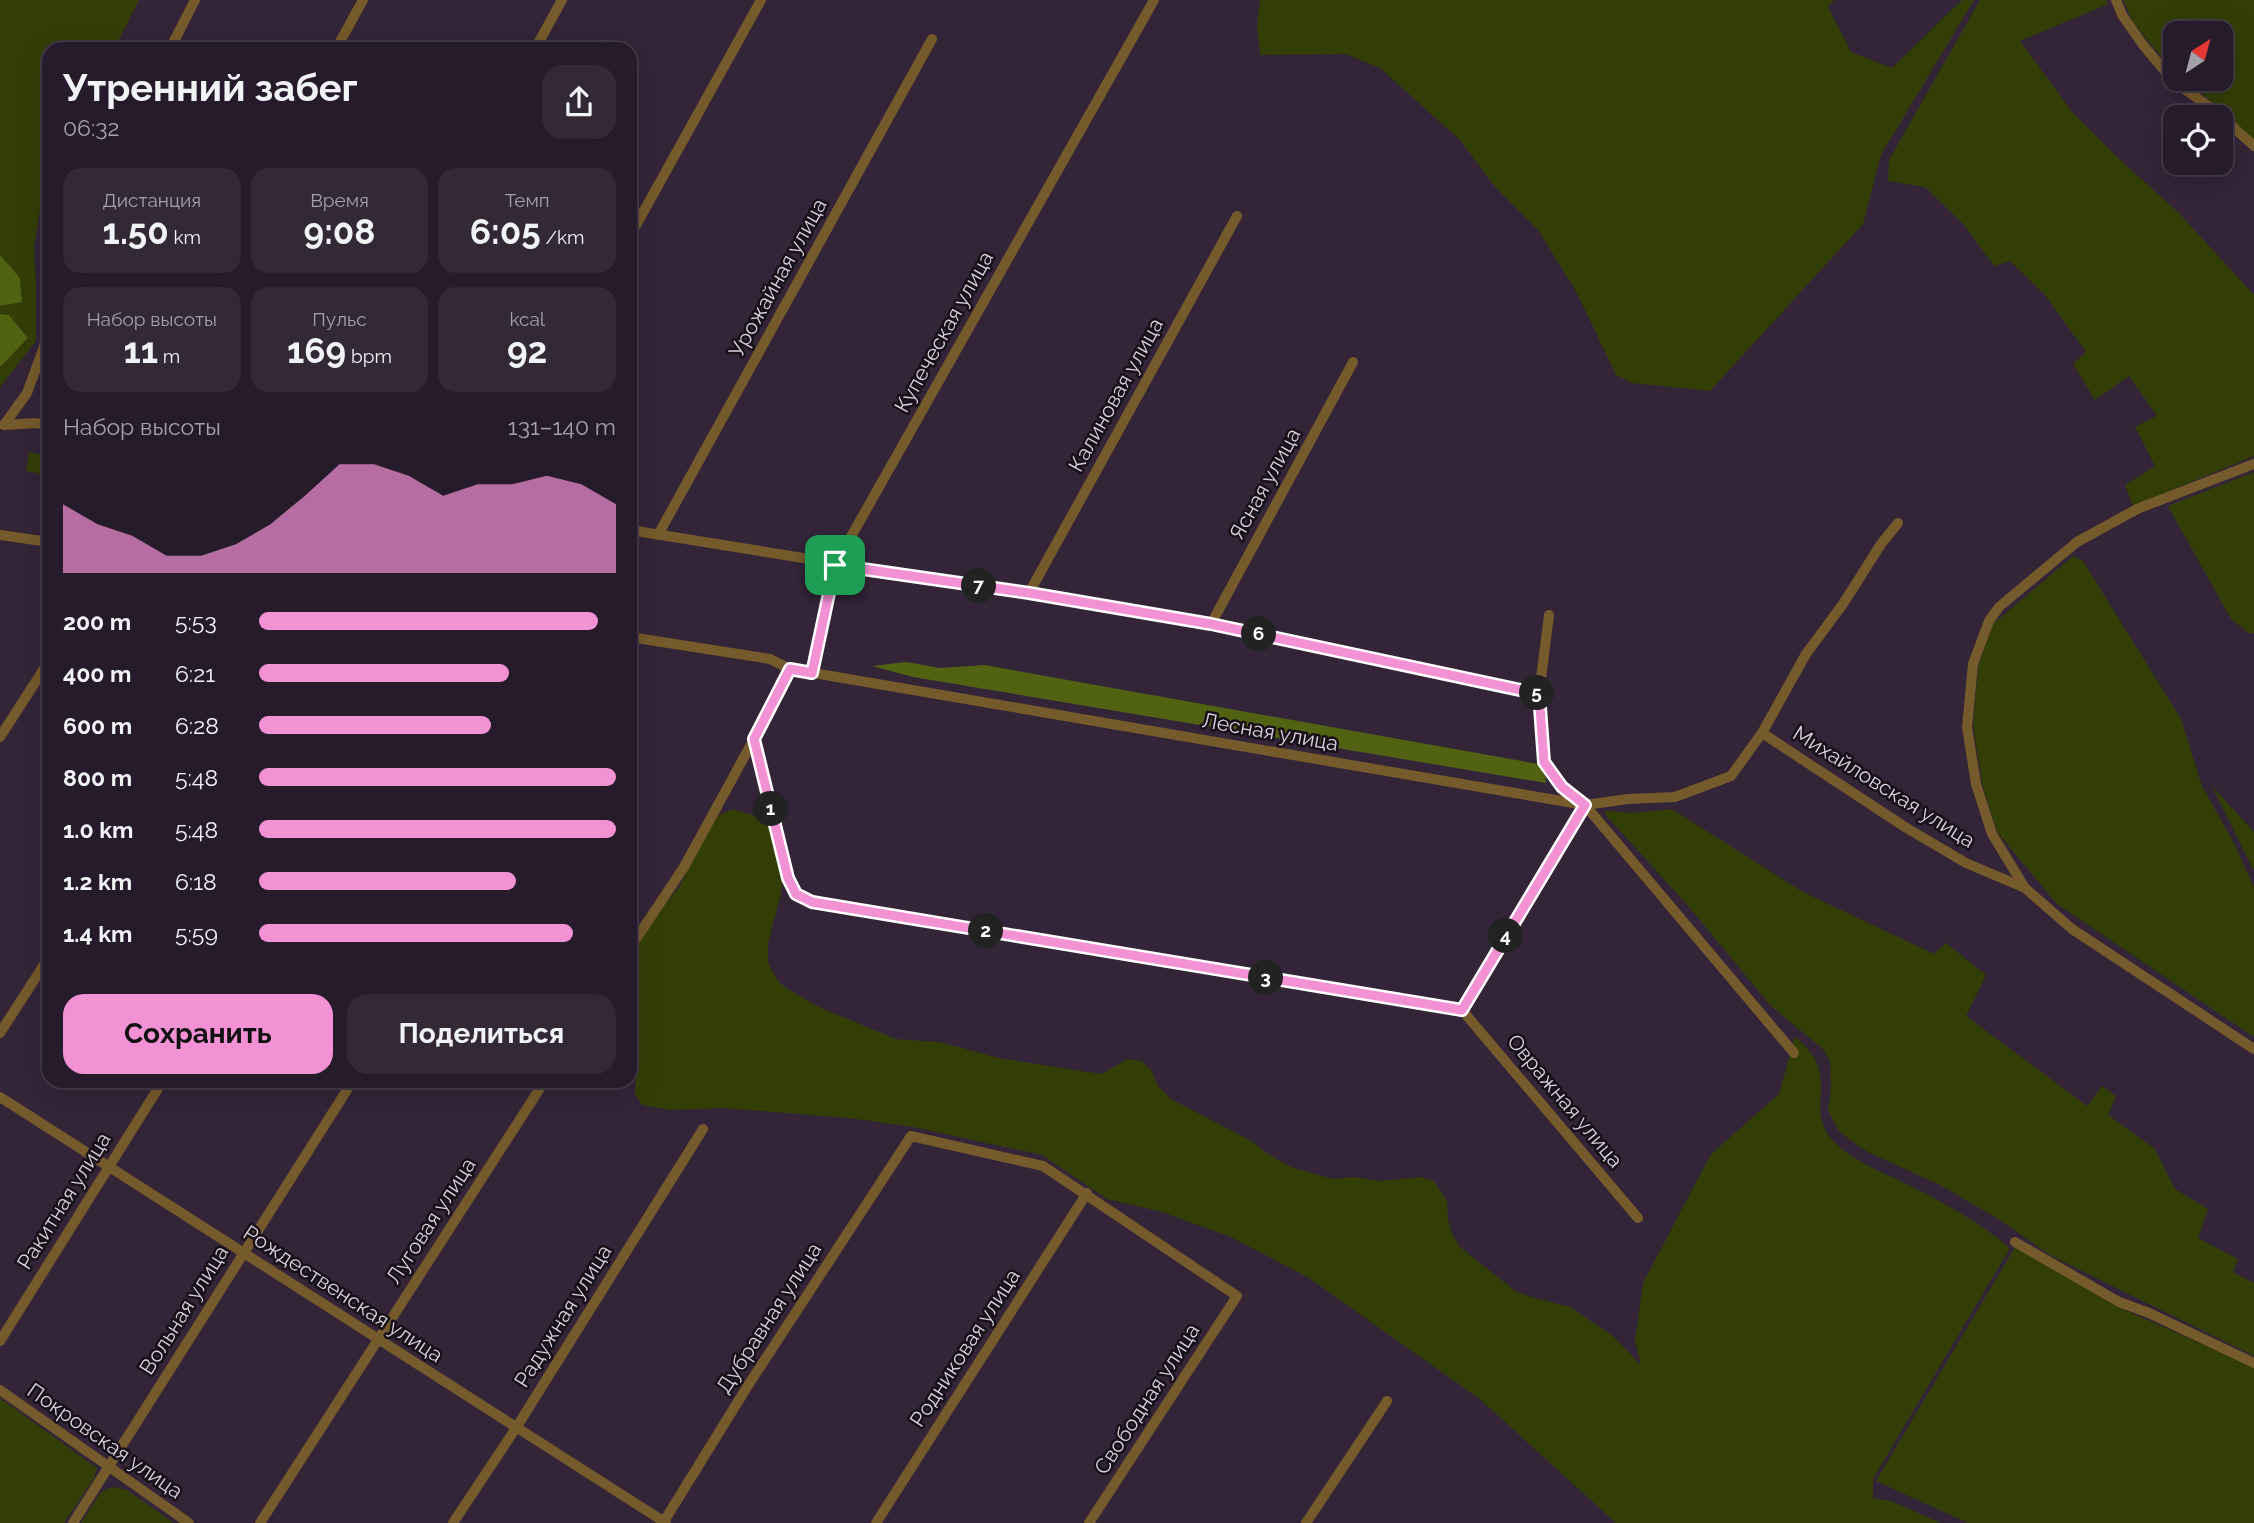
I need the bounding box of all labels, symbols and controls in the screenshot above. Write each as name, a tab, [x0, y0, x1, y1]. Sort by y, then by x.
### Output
north arrow	[2163, 21, 2233, 91]
map controls	[2163, 21, 2233, 175]
text: Утренний забег	[63, 65, 358, 110]
button: share	[542, 65, 616, 139]
button: locate	[2163, 105, 2233, 175]
text: 06:32	[63, 114, 120, 141]
text: Дистанция	[103, 189, 201, 211]
text: Время	[310, 189, 369, 211]
text: Темп	[505, 189, 550, 211]
street label: Урожайная улица	[724, 194, 832, 362]
text: 1.50	[103, 211, 169, 252]
text: 9:08	[304, 211, 375, 252]
text: 6:05	[470, 211, 541, 252]
text: km	[169, 226, 201, 248]
text: /km	[541, 226, 584, 248]
street label: Купеческая улица	[889, 247, 998, 417]
text: Набор высоты	[87, 308, 217, 330]
text: Пульс	[312, 308, 367, 330]
text: kcal	[509, 308, 545, 330]
street label: Калиновая улица	[1063, 314, 1168, 476]
text: 11	[123, 330, 158, 371]
text: 169	[287, 330, 346, 371]
text: 92	[507, 330, 547, 371]
text: m	[158, 345, 180, 367]
text: bpm	[346, 345, 392, 367]
text: Набор высоты	[63, 413, 221, 440]
text: 131–140 m	[508, 413, 616, 440]
street label: Ясная улица	[1224, 424, 1305, 544]
pin	[805, 535, 865, 595]
icon: arrive	[816, 546, 854, 584]
pin: 7	[962, 568, 996, 604]
text: 7	[973, 574, 984, 596]
text: 200 m	[63, 608, 131, 635]
text: 5:53	[175, 608, 217, 635]
pin: 6	[1242, 616, 1276, 652]
text: 6	[1253, 622, 1264, 644]
text: 400 m	[63, 660, 131, 687]
text: 6:21	[175, 660, 215, 687]
pin: 5	[1520, 676, 1554, 710]
text: 5	[1531, 681, 1542, 703]
street label: Лесная улица	[1200, 707, 1340, 756]
text: 600 m	[63, 712, 132, 739]
text: 6:28	[175, 712, 219, 739]
street label: Михайловская улица	[1789, 720, 1980, 853]
text: 800 m	[63, 764, 132, 791]
text: 5:48	[175, 764, 218, 791]
pin: 1	[754, 792, 788, 826]
text: 1	[766, 797, 775, 819]
text: 1.0 km	[63, 816, 133, 843]
text: 5:48	[175, 816, 218, 843]
text: 1.2 km	[63, 868, 132, 895]
text: 6:18	[175, 868, 217, 895]
pin: 2	[968, 914, 1004, 948]
pin: 4	[1488, 918, 1524, 954]
text: 2	[980, 919, 991, 941]
text: 1.4 km	[63, 920, 132, 947]
text: 5:59	[175, 920, 218, 947]
text: 4	[1500, 924, 1511, 946]
pin: 3	[1248, 960, 1284, 996]
text: 3	[1260, 966, 1271, 988]
button: Сохранить	[63, 994, 333, 1074]
button: Поделиться	[347, 994, 616, 1074]
street label: Овражная улица	[1502, 1029, 1629, 1173]
street label: Ракитная улица	[11, 1128, 116, 1274]
street label: Луговая улица	[381, 1153, 481, 1289]
street label: Рождественская улица	[239, 1220, 448, 1367]
street label: Дубравная улица	[711, 1238, 827, 1398]
street label: Радужная улица	[509, 1240, 616, 1392]
street label: Вольная улица	[134, 1241, 233, 1379]
street label: Родниковая улица	[904, 1264, 1025, 1431]
street label: Свободная улица	[1089, 1319, 1205, 1479]
street label: Покровская улица	[23, 1378, 188, 1504]

